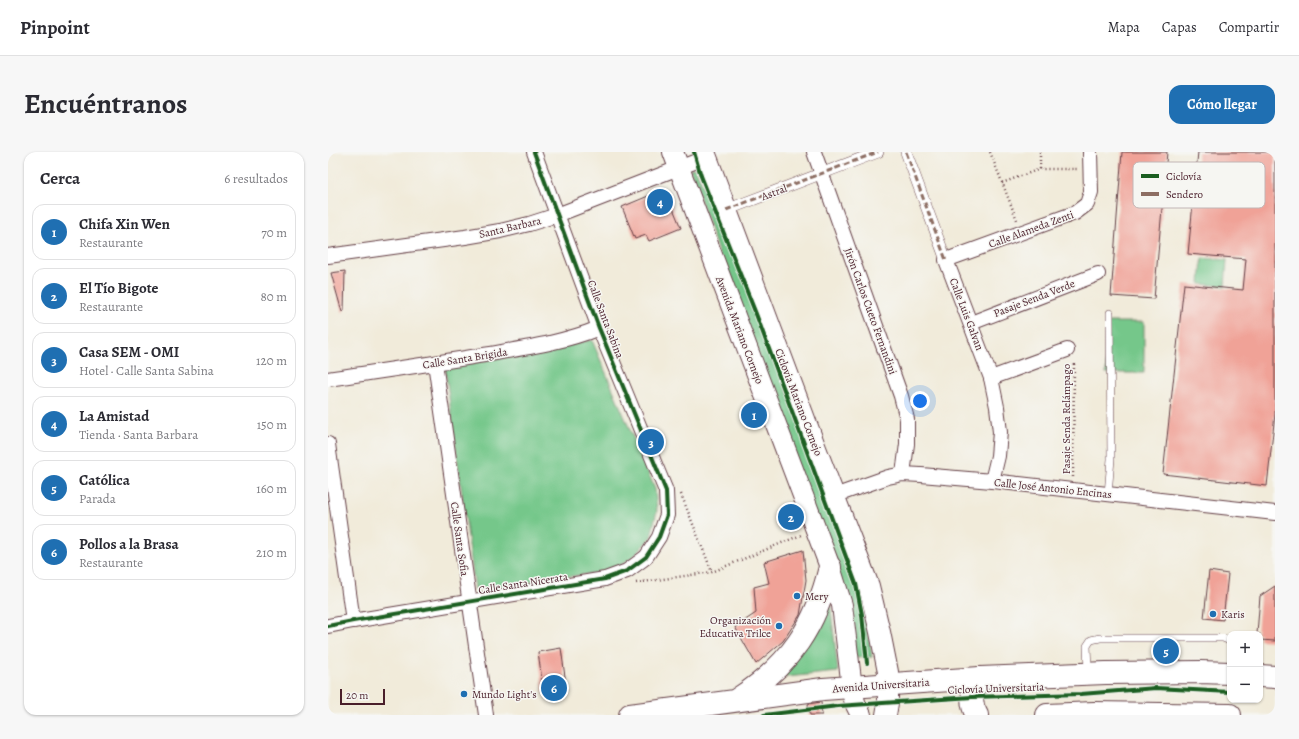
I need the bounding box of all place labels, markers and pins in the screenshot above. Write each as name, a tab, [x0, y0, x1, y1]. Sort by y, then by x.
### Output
pin: 4	[647, 187, 673, 217]
pin: 1	[741, 400, 767, 430]
pin: 3	[638, 427, 664, 457]
pin: 2	[778, 502, 804, 532]
place label: Mery	[805, 589, 828, 604]
marker: Mery	[792, 591, 802, 601]
place label: Karis	[1221, 607, 1245, 622]
marker: Karis	[1208, 609, 1218, 619]
place label: Organización Educativa Trilce	[699, 613, 771, 641]
marker: Organización Educativa Trilce	[774, 621, 784, 631]
pin: 5	[1153, 636, 1179, 666]
pin: 6	[541, 673, 567, 703]
place label: Mundo Light's	[472, 687, 537, 702]
marker: Mundo Light's	[459, 689, 469, 699]

